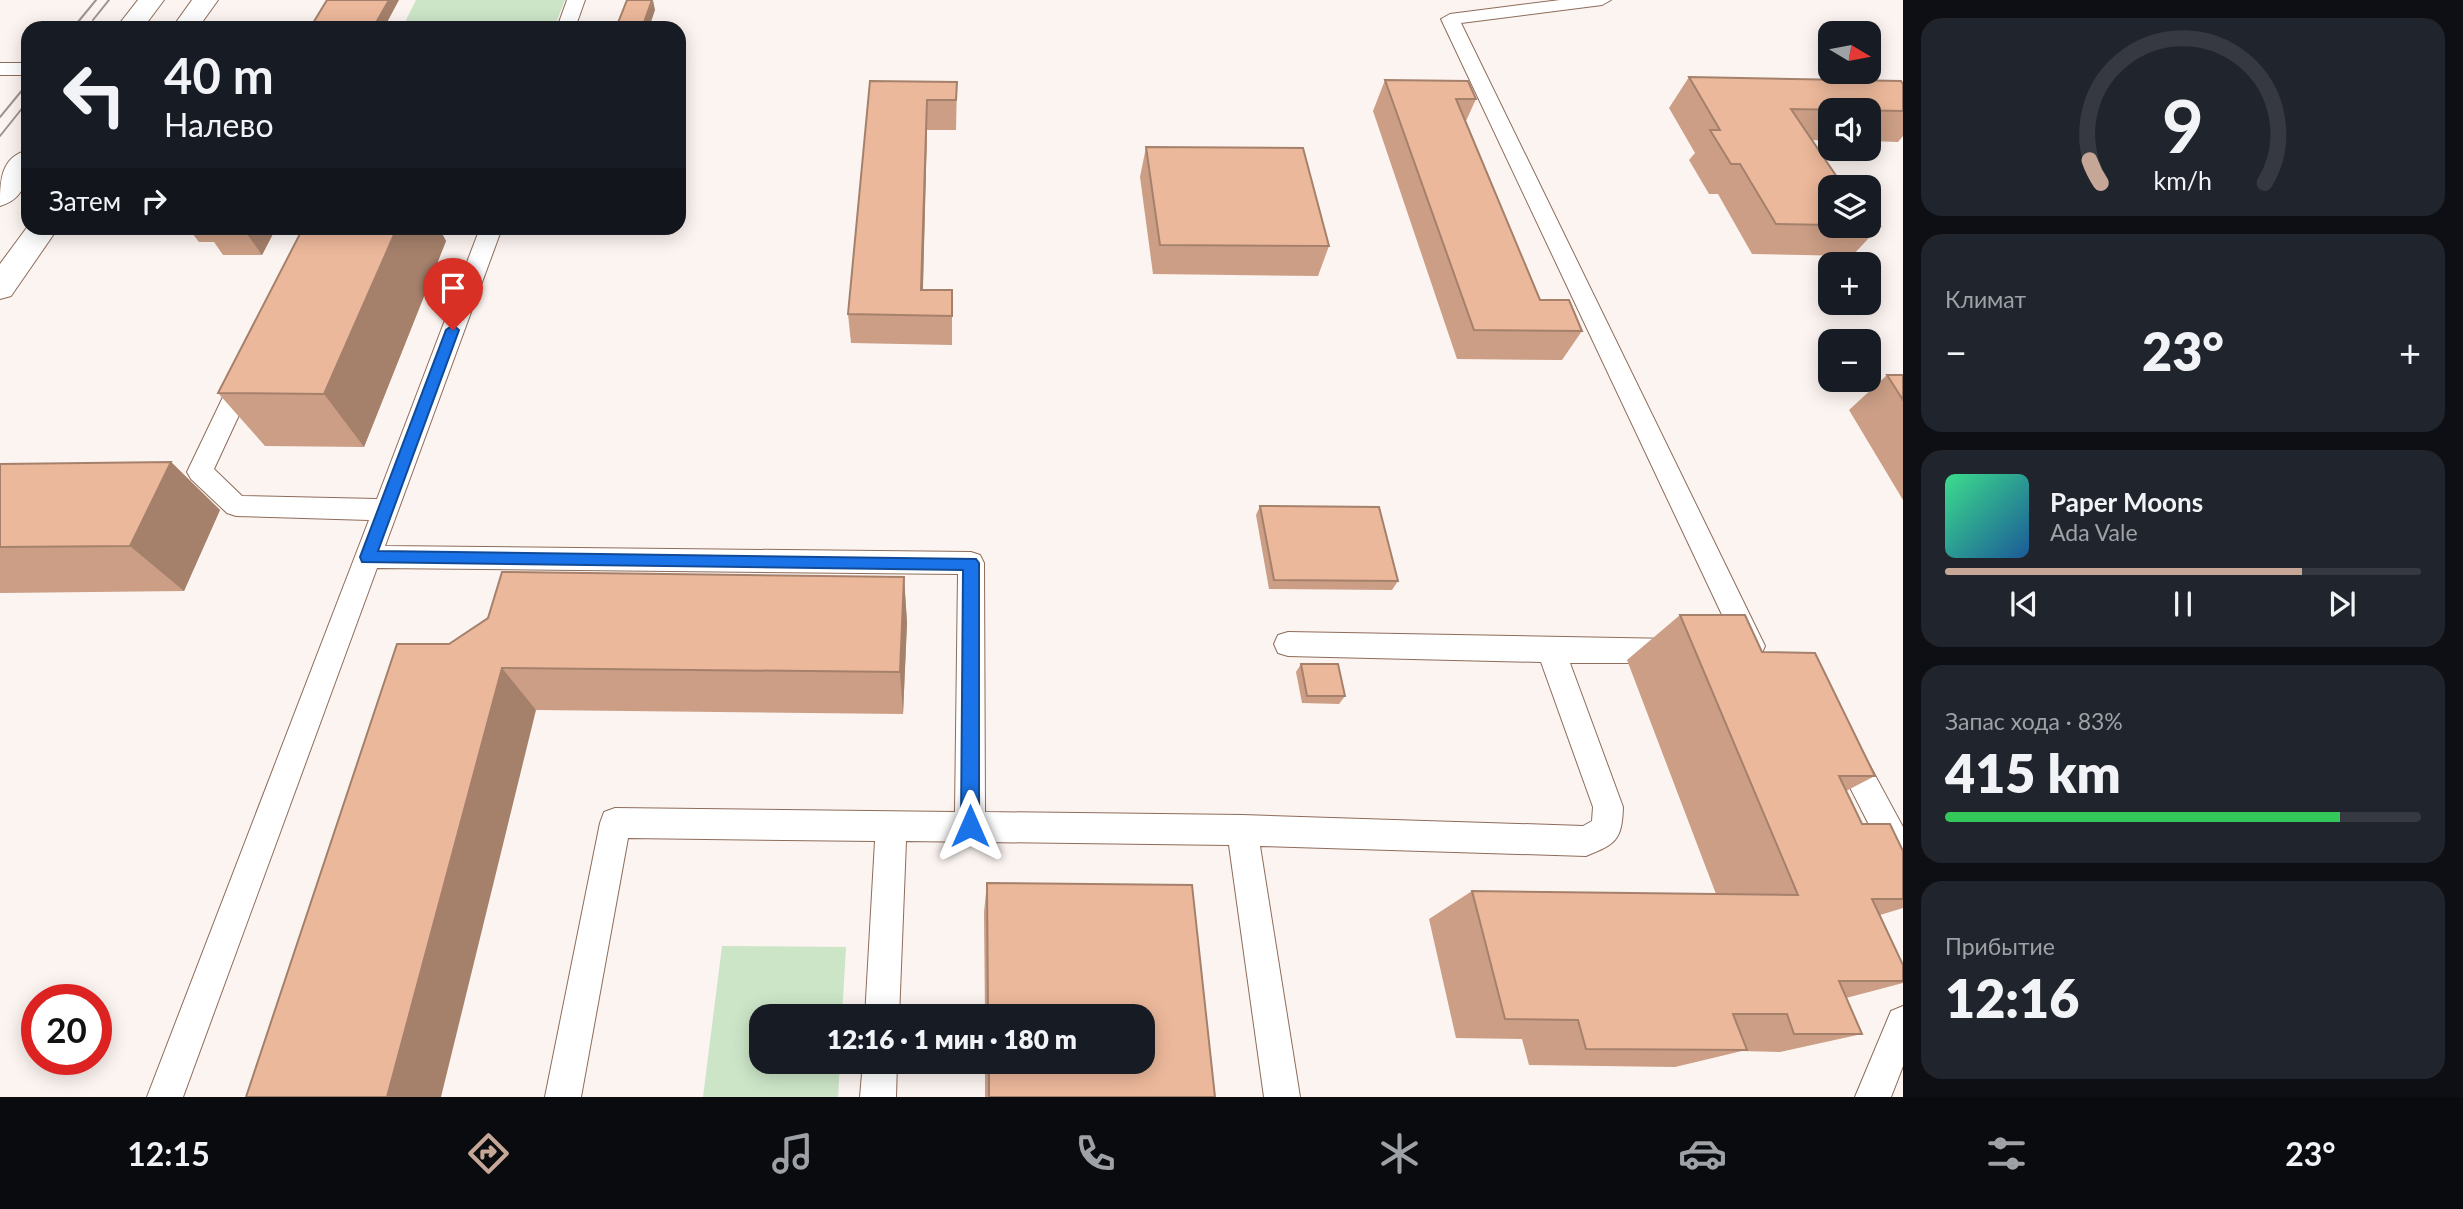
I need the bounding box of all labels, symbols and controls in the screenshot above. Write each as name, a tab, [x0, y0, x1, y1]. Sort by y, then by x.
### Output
north arrow	[1818, 21, 1881, 84]
map controls	[1818, 21, 1881, 392]
text: 40 m	[164, 46, 274, 104]
icon: left	[49, 49, 140, 140]
text: 9	[2162, 81, 2204, 169]
button: sound	[1818, 98, 1881, 161]
text: Налево	[164, 105, 274, 144]
text: km/h	[2154, 165, 2212, 195]
button: layers	[1818, 175, 1881, 238]
icon: right	[135, 182, 173, 220]
text: Затем	[49, 185, 121, 217]
button: +	[1818, 252, 1881, 315]
pin	[423, 258, 483, 330]
icon: arrive	[434, 269, 472, 307]
text: Климат	[1945, 285, 2026, 313]
text: 23°	[2142, 320, 2224, 382]
button: −	[1818, 329, 1881, 392]
text: −	[1945, 329, 1967, 375]
text: +	[2399, 329, 2421, 375]
text: Paper Moons	[2050, 486, 2203, 518]
text: Ada Vale	[2050, 518, 2138, 546]
icon: previous	[2005, 585, 2043, 623]
icon: pause	[2164, 585, 2202, 623]
icon: next	[2323, 585, 2361, 623]
text: Запас хода · 83%	[1945, 707, 2123, 735]
text: 415 km	[1945, 742, 2121, 804]
position arrow	[933, 789, 1007, 863]
text: Прибытие	[1945, 932, 2055, 960]
text: 12:16	[1945, 967, 2079, 1029]
speed limit sign: 20	[21, 984, 112, 1075]
text: 12:16 · 1 мин · 180 m	[827, 1023, 1077, 1055]
icon: directions	[464, 1129, 513, 1178]
icon: music	[768, 1129, 817, 1178]
icon: phone	[1071, 1129, 1120, 1178]
icon: climate	[1375, 1129, 1424, 1178]
icon: car	[1678, 1129, 1727, 1178]
icon: filters	[1982, 1129, 2031, 1178]
text: 12:15	[127, 1134, 210, 1173]
text: 23°	[2285, 1134, 2336, 1173]

